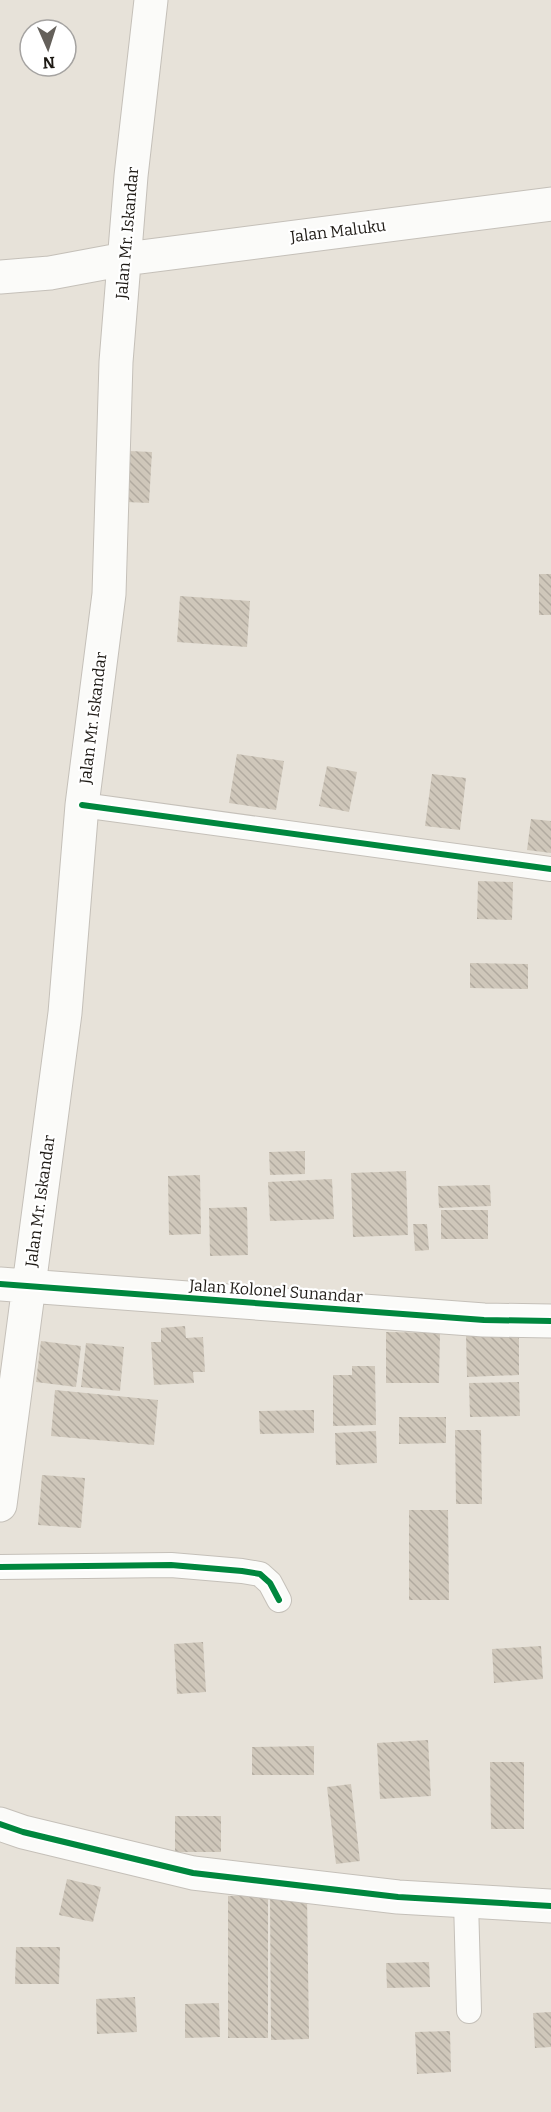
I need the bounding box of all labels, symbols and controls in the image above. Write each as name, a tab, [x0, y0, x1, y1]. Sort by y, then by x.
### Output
north arrow	[18, 18, 78, 78]
text: N	[42, 53, 55, 72]
street label: Jalan Mr. Iskandar	[112, 166, 142, 301]
street label: Jalan Maluku	[288, 216, 387, 246]
street label: Jalan Mr. Iskandar	[75, 651, 111, 786]
street label: Jalan Mr. Iskandar	[21, 1134, 59, 1269]
street label: Jalan Kolonel Sunandar	[188, 1275, 363, 1307]

